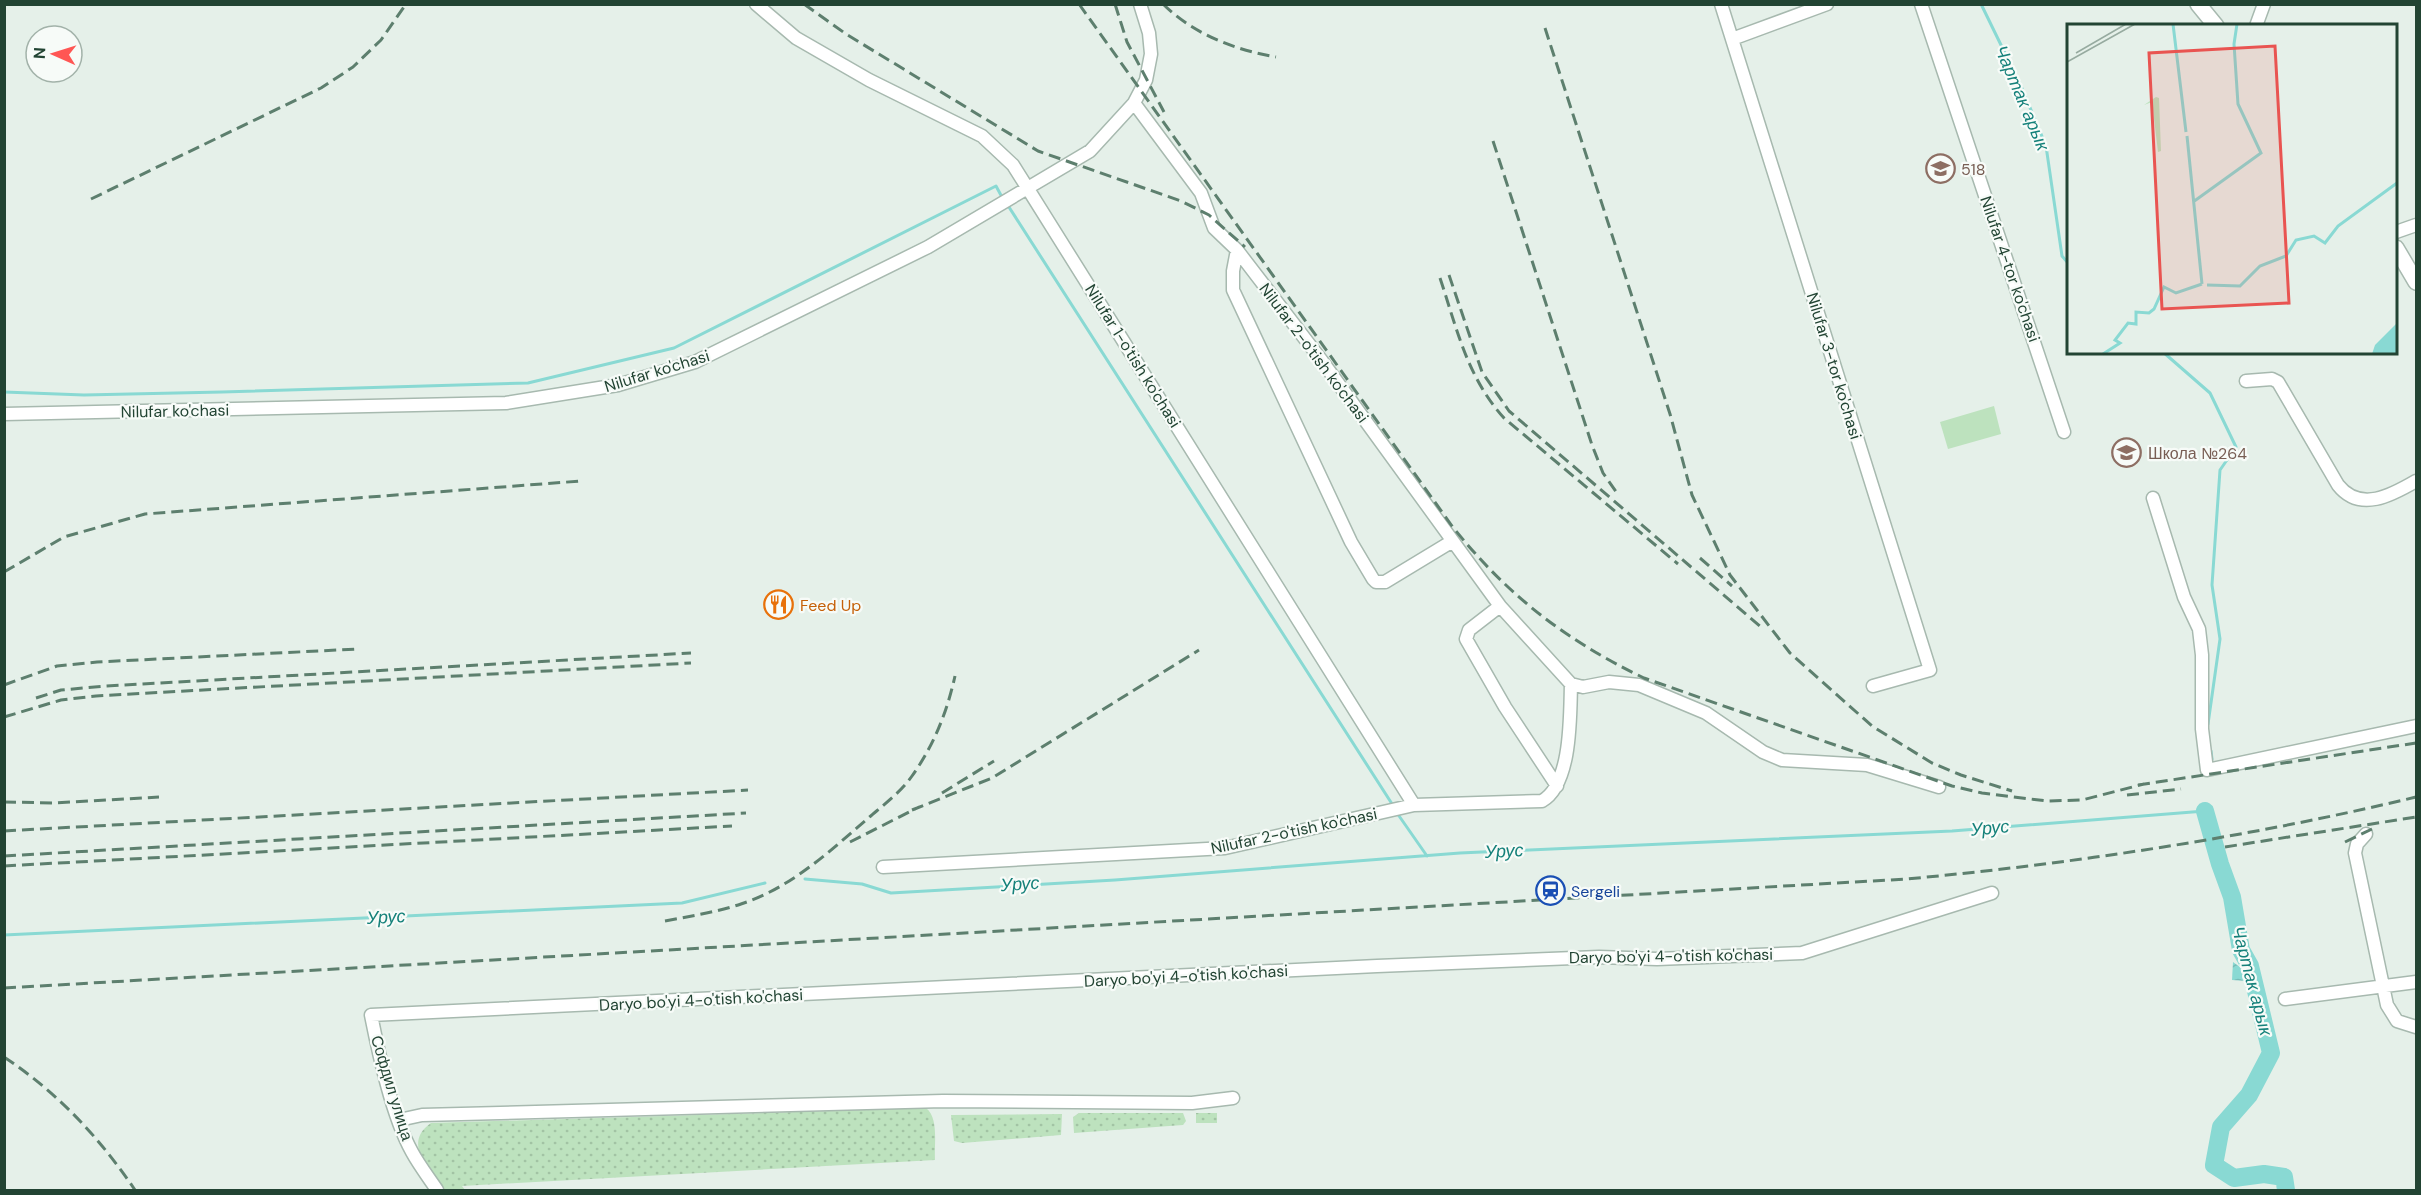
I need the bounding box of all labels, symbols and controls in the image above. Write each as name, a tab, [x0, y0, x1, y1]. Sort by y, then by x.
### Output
north arrow	[24, 24, 84, 84]
inset map	[2067, 24, 2397, 354]
water label: Чартак арык	[1989, 42, 2056, 156]
text: N	[29, 47, 50, 60]
school or university icon: 518	[1924, 153, 1956, 185]
place label: 518	[1961, 159, 1985, 180]
street label: Nilufar 4-tor ko'chasi	[1975, 193, 2045, 345]
street label: Nilufar 2-o'tish ko'chasi	[1255, 279, 1373, 427]
street label: Nilufar 1-o'tish ko'chasi	[1080, 280, 1186, 432]
street label: Nilufar 3-tor ko'chasi	[1802, 290, 1866, 442]
street label: Nilufar ko'chasi	[602, 345, 712, 397]
street label: Nilufar ko'chasi	[120, 400, 230, 422]
school or university icon: Школа №264	[2111, 437, 2143, 469]
place label: Школа №264	[2148, 443, 2247, 464]
restaurant icon: Feed Up	[763, 589, 795, 621]
place label: Feed Up	[800, 595, 861, 616]
street label: Nilufar 2-o'tish ko'chasi	[1209, 803, 1379, 859]
water label: Урус	[1969, 814, 2010, 842]
water label: Урус	[1483, 838, 1524, 864]
water label: Урус	[999, 871, 1040, 897]
station icon: Sergeli	[1534, 875, 1566, 907]
place label: Sergeli	[1571, 881, 1620, 902]
water label: Урус	[365, 904, 406, 930]
water label: Чартак арык	[2226, 924, 2279, 1040]
street label: Daryo bo'yi 4-o'tish ko'chasi	[1569, 944, 1773, 968]
street label: Daryo bo'yi 4-o'tish ko'chasi	[1083, 960, 1289, 992]
street label: Daryo bo'yi 4-o'tish ko'chasi	[598, 984, 804, 1016]
street label: Софдил улица	[366, 1033, 418, 1143]

